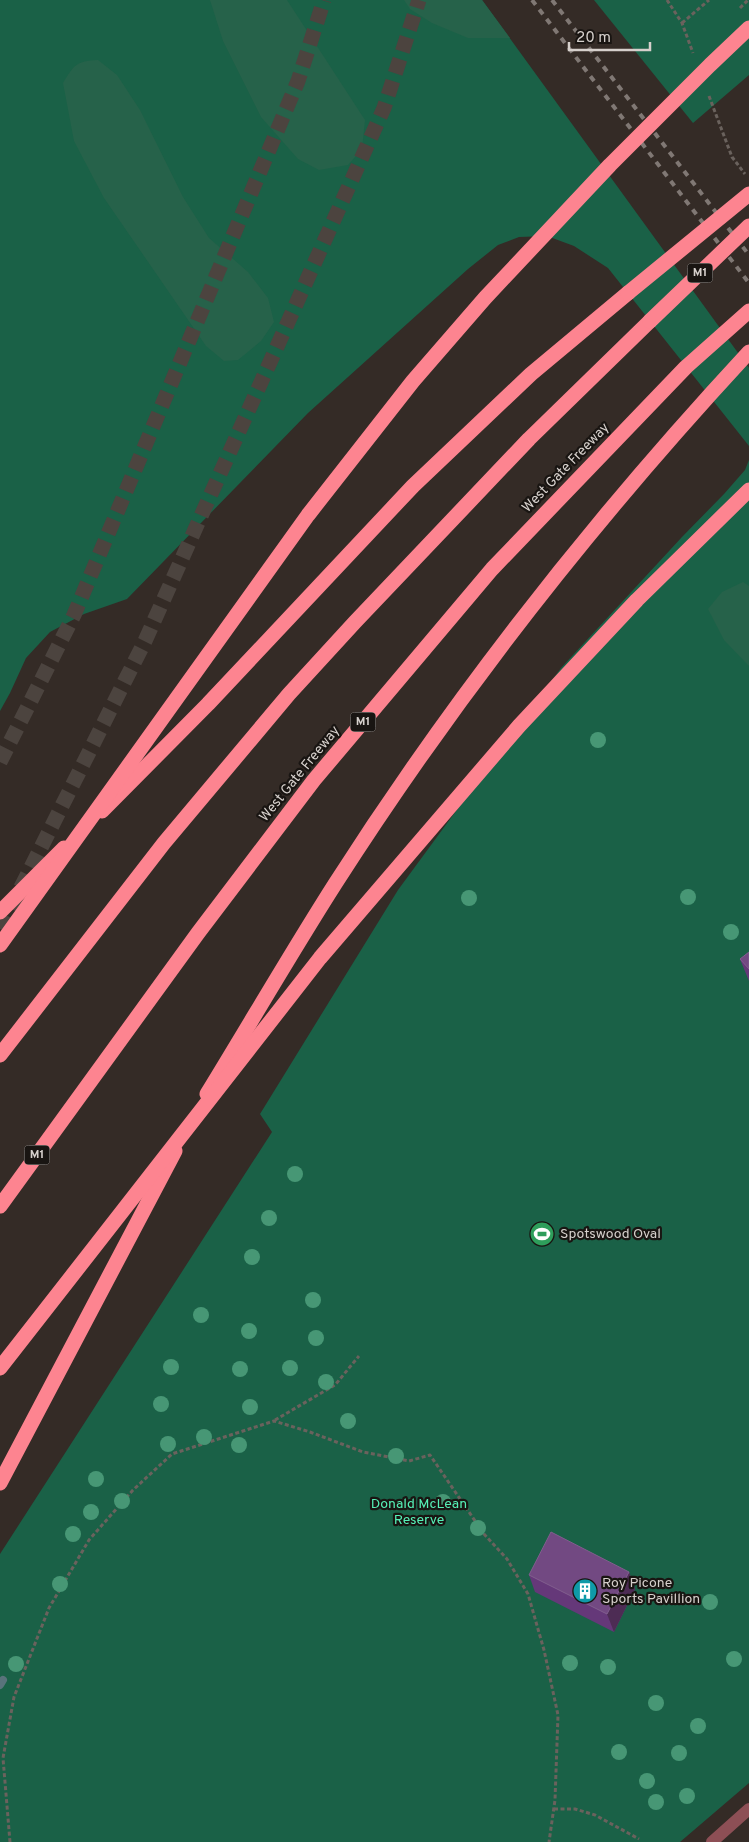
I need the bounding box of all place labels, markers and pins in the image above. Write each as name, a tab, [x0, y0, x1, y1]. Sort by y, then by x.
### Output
sports icon: Spotswood Oval	[529, 1221, 555, 1247]
place label: Spotswood Oval	[560, 1226, 661, 1243]
place label: Roy Picone Sports Pavillion	[602, 1575, 700, 1608]
building icon: Roy Picone Sports Pavillion	[572, 1578, 598, 1604]

